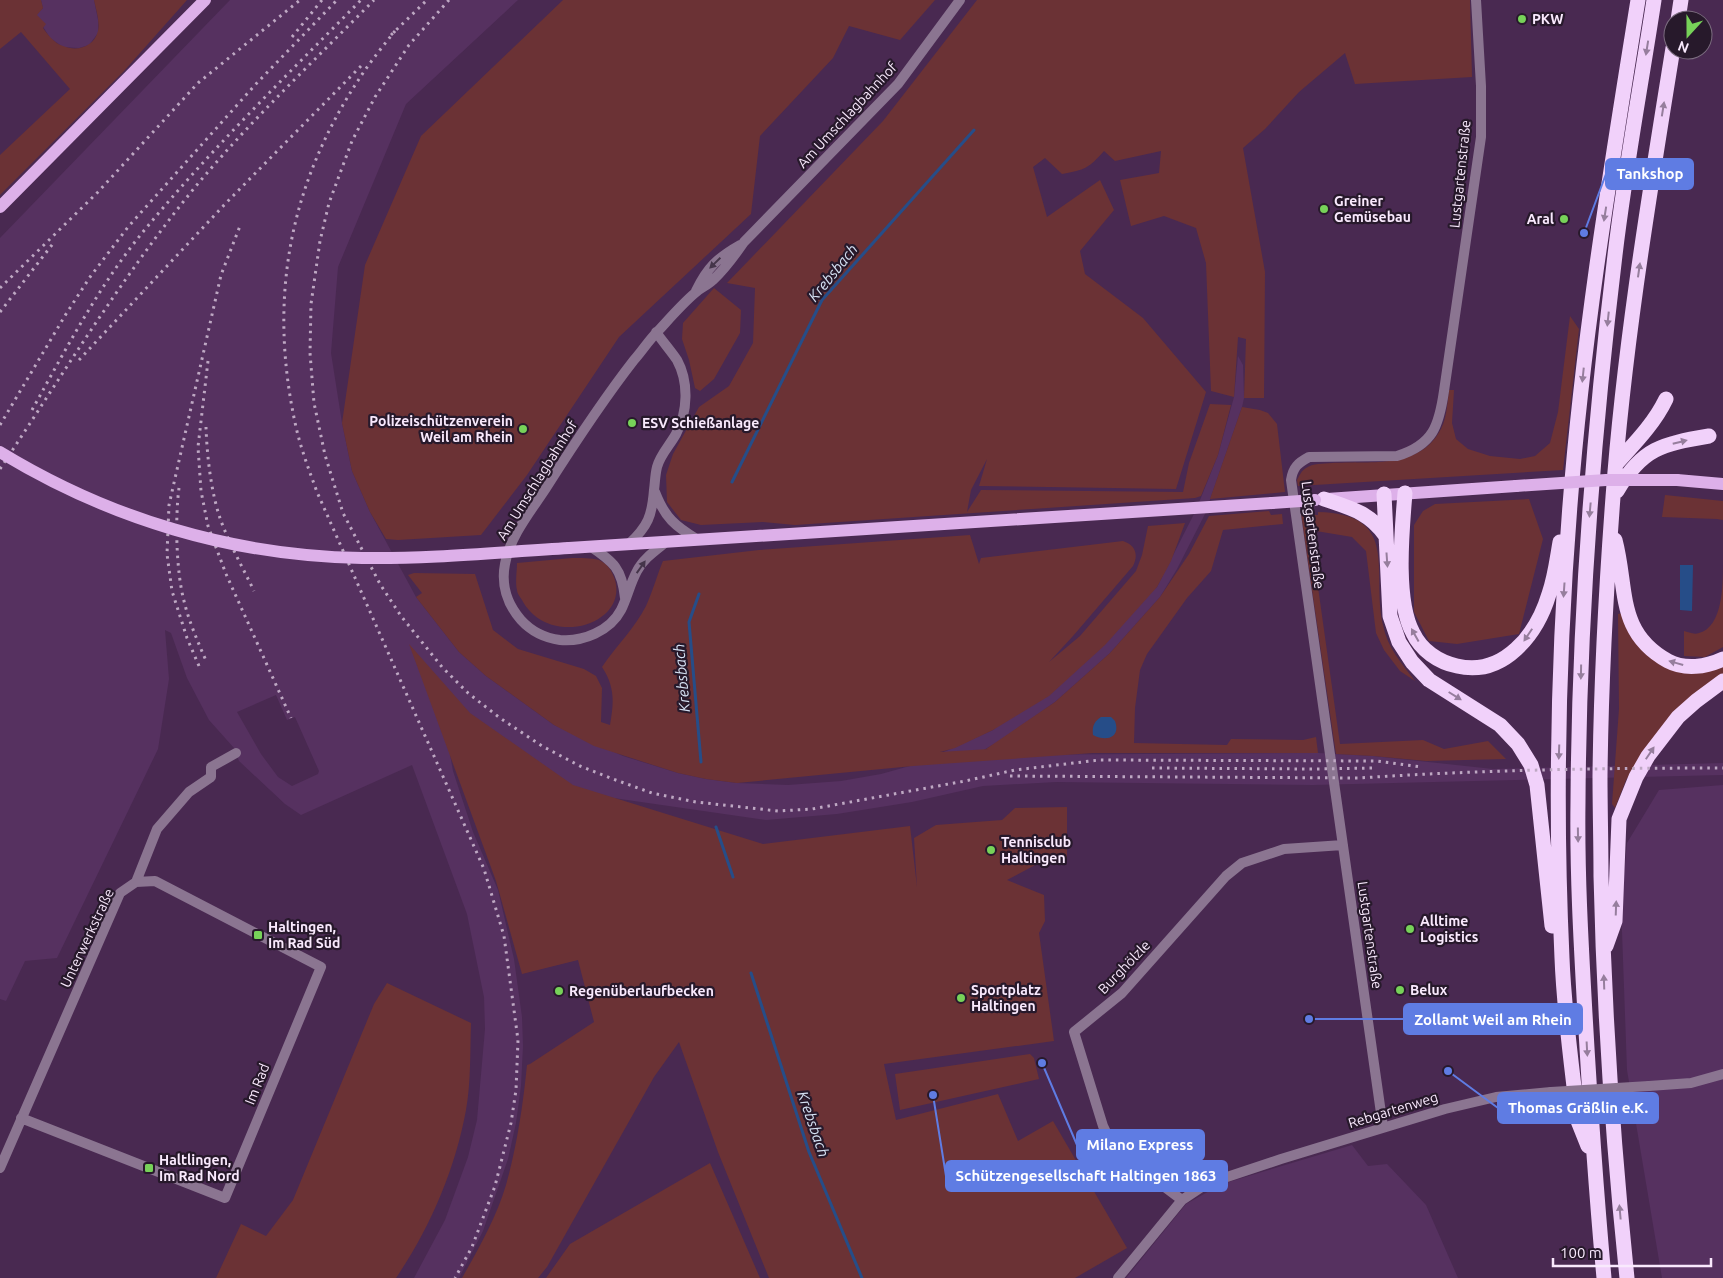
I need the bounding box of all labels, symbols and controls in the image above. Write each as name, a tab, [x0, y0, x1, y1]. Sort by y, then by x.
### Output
north arrow	[1663, 10, 1713, 60]
place label: PKW	[1532, 11, 1564, 27]
marker: PKW	[1516, 13, 1528, 25]
text: N	[1676, 38, 1691, 56]
one-way arrow	[1643, 41, 1651, 57]
street label: Am Umschlagbahnhof	[794, 58, 901, 171]
one-way arrow	[1660, 101, 1668, 117]
street label: Lustgartenstraße	[1446, 119, 1474, 229]
callout: Tankshop	[1606, 159, 1693, 189]
text: Tankshop	[1616, 165, 1684, 182]
place label: Greiner Gemüsebau	[1334, 193, 1411, 225]
marker: Greiner Gemüsebau	[1318, 203, 1330, 215]
one-way arrow	[1601, 206, 1609, 222]
place label: Aral	[1527, 211, 1554, 227]
marker: Aral	[1558, 213, 1570, 225]
water label: Krebsbach	[804, 241, 861, 305]
one-way arrow	[710, 257, 722, 269]
one-way arrow	[1636, 262, 1644, 278]
one-way arrow	[1604, 311, 1612, 327]
one-way arrow	[1579, 367, 1587, 383]
place label: Polizeischützenverein Weil am Rhein	[369, 413, 513, 445]
place label: ESV Schießanlage	[642, 415, 759, 431]
street label: Am Umschlagbahnhof	[494, 416, 581, 543]
marker: ESV Schießanlage	[626, 417, 638, 429]
marker: Polizeischützenverein Weil am Rhein	[517, 423, 529, 435]
one-way arrow	[1672, 438, 1687, 446]
street label: Lustgartenstraße	[1298, 480, 1328, 590]
one-way arrow	[1586, 502, 1594, 518]
one-way arrow	[1383, 553, 1391, 569]
one-way arrow	[636, 560, 646, 573]
one-way arrow	[1560, 582, 1568, 598]
one-way arrow	[1410, 628, 1419, 641]
one-way arrow	[1523, 628, 1533, 642]
water label: Krebsbach	[670, 643, 693, 713]
one-way arrow	[1668, 659, 1684, 667]
one-way arrow	[1577, 664, 1585, 680]
one-way arrow	[1448, 692, 1461, 701]
one-way arrow	[1555, 745, 1563, 761]
one-way arrow	[1645, 746, 1655, 759]
one-way arrow	[1574, 827, 1582, 843]
place label: Tennisclub Haltingen	[1001, 834, 1071, 866]
marker: Tennisclub Haltingen	[985, 844, 997, 856]
street label: Lustgartenstraße	[1355, 880, 1385, 990]
street label: Unterwerkstraße	[57, 886, 117, 990]
one-way arrow	[1612, 900, 1620, 916]
place label: Alltime Logistics	[1420, 913, 1479, 945]
place label: Haltingen, Im Rad Süd	[268, 919, 340, 951]
marker: Alltime Logistics	[1404, 923, 1416, 935]
marker: Haltingen, Im Rad Süd	[252, 929, 264, 941]
street label: Burghölzle	[1095, 937, 1153, 997]
one-way arrow	[1599, 974, 1607, 990]
place label: Sportplatz Haltingen	[971, 982, 1041, 1014]
place label: Belux	[1410, 982, 1448, 998]
place label: Regenüberlaufbecken	[569, 983, 714, 999]
marker: Belux	[1394, 984, 1406, 996]
marker: Regenüberlaufbecken	[553, 985, 565, 997]
marker: Sportplatz Haltingen	[955, 992, 967, 1004]
callout: Zollamt Weil am Rhein	[1404, 1004, 1582, 1034]
text: Zollamt Weil am Rhein	[1414, 1011, 1572, 1028]
one-way arrow	[1583, 1042, 1591, 1058]
street label: Im Rad	[242, 1061, 272, 1107]
water label: Krebsbach	[794, 1089, 833, 1159]
street label: Rebgartenweg	[1346, 1089, 1440, 1131]
callout: Thomas Gräßlin e.K.	[1498, 1093, 1658, 1123]
text: Thomas Gräßlin e.K.	[1508, 1099, 1648, 1116]
callout: Milano Express	[1077, 1130, 1204, 1160]
text: Milano Express	[1087, 1136, 1193, 1153]
place label: Haltlingen, Im Rad Nord	[159, 1152, 240, 1184]
callout: Schützengesellschaft Haltingen 1863	[946, 1161, 1227, 1191]
marker: Haltlingen, Im Rad Nord	[143, 1162, 155, 1174]
text: Schützengesellschaft Haltingen 1863	[956, 1167, 1216, 1184]
one-way arrow	[1616, 1204, 1624, 1220]
scale bar	[1553, 1236, 1710, 1268]
text: 100 m	[1560, 1244, 1602, 1261]

